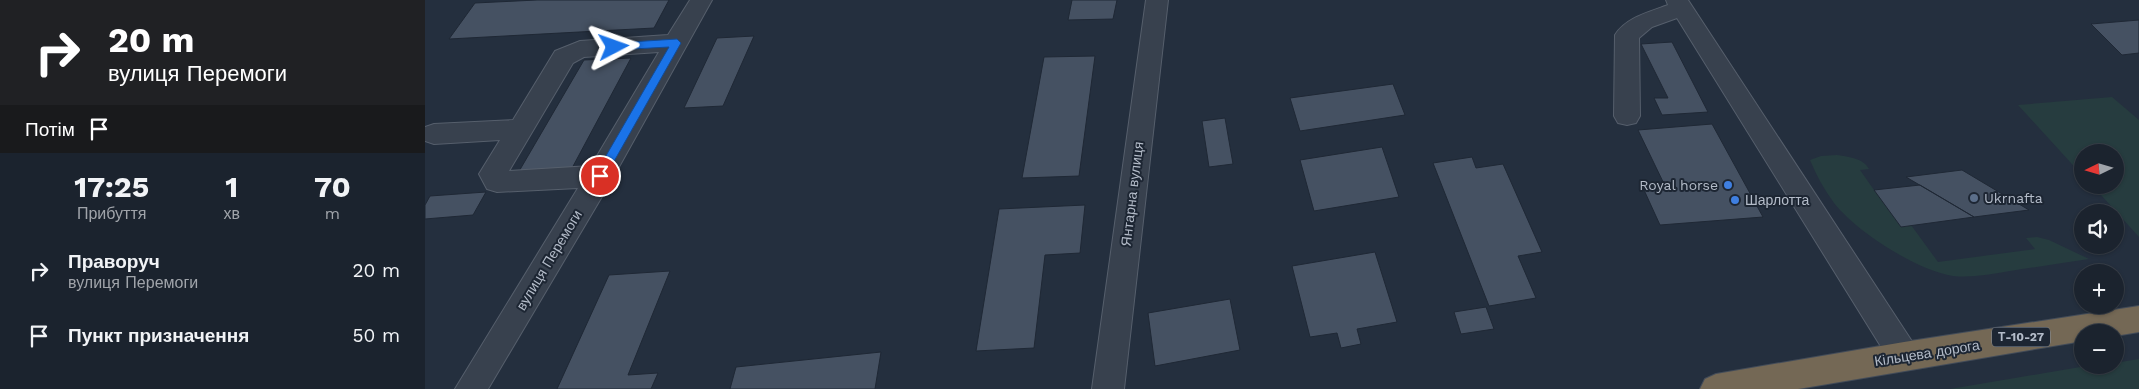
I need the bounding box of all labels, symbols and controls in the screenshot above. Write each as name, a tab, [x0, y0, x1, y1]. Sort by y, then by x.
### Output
text: 20 m	[108, 19, 194, 61]
icon: right	[25, 20, 90, 85]
position arrow	[587, 20, 639, 72]
text: вулиця Перемоги	[108, 61, 287, 86]
icon: arrive	[85, 115, 113, 143]
text: Потім	[25, 118, 75, 141]
street label: Янтарна вулиця	[1118, 141, 1146, 247]
north arrow	[2074, 144, 2124, 194]
map controls	[2074, 144, 2124, 374]
pin	[579, 155, 621, 197]
icon: arrive	[586, 162, 614, 190]
text: 17:25	[74, 169, 149, 204]
text: 1	[225, 169, 238, 204]
text: 70	[314, 169, 351, 204]
place label: Royal horse	[1639, 177, 1718, 193]
marker: Royal horse	[1722, 179, 1734, 191]
place label: Ukrnafta	[1984, 190, 2043, 206]
place label: Шарлотта	[1745, 192, 1809, 208]
marker: Ukrnafta	[1968, 192, 1980, 204]
marker: Шарлотта	[1729, 194, 1741, 206]
text: Прибуття	[77, 204, 146, 223]
text: хв	[223, 204, 240, 223]
text: m	[325, 204, 340, 223]
button: sound	[2074, 204, 2124, 254]
street label: вулиця Перемоги	[513, 207, 585, 313]
text: Праворуч	[68, 250, 160, 273]
icon: right	[25, 257, 53, 285]
text: 20 m	[353, 259, 400, 282]
button: +	[2074, 264, 2124, 314]
text: вулиця Перемоги	[68, 273, 198, 292]
icon: arrive	[25, 322, 53, 350]
text: Пункт призначення	[68, 324, 249, 347]
text: 50 m	[353, 324, 400, 347]
button: −	[2074, 324, 2124, 374]
road number: Т-10-27	[1992, 328, 2050, 347]
street label: Кільцева дорога	[1873, 337, 1981, 369]

